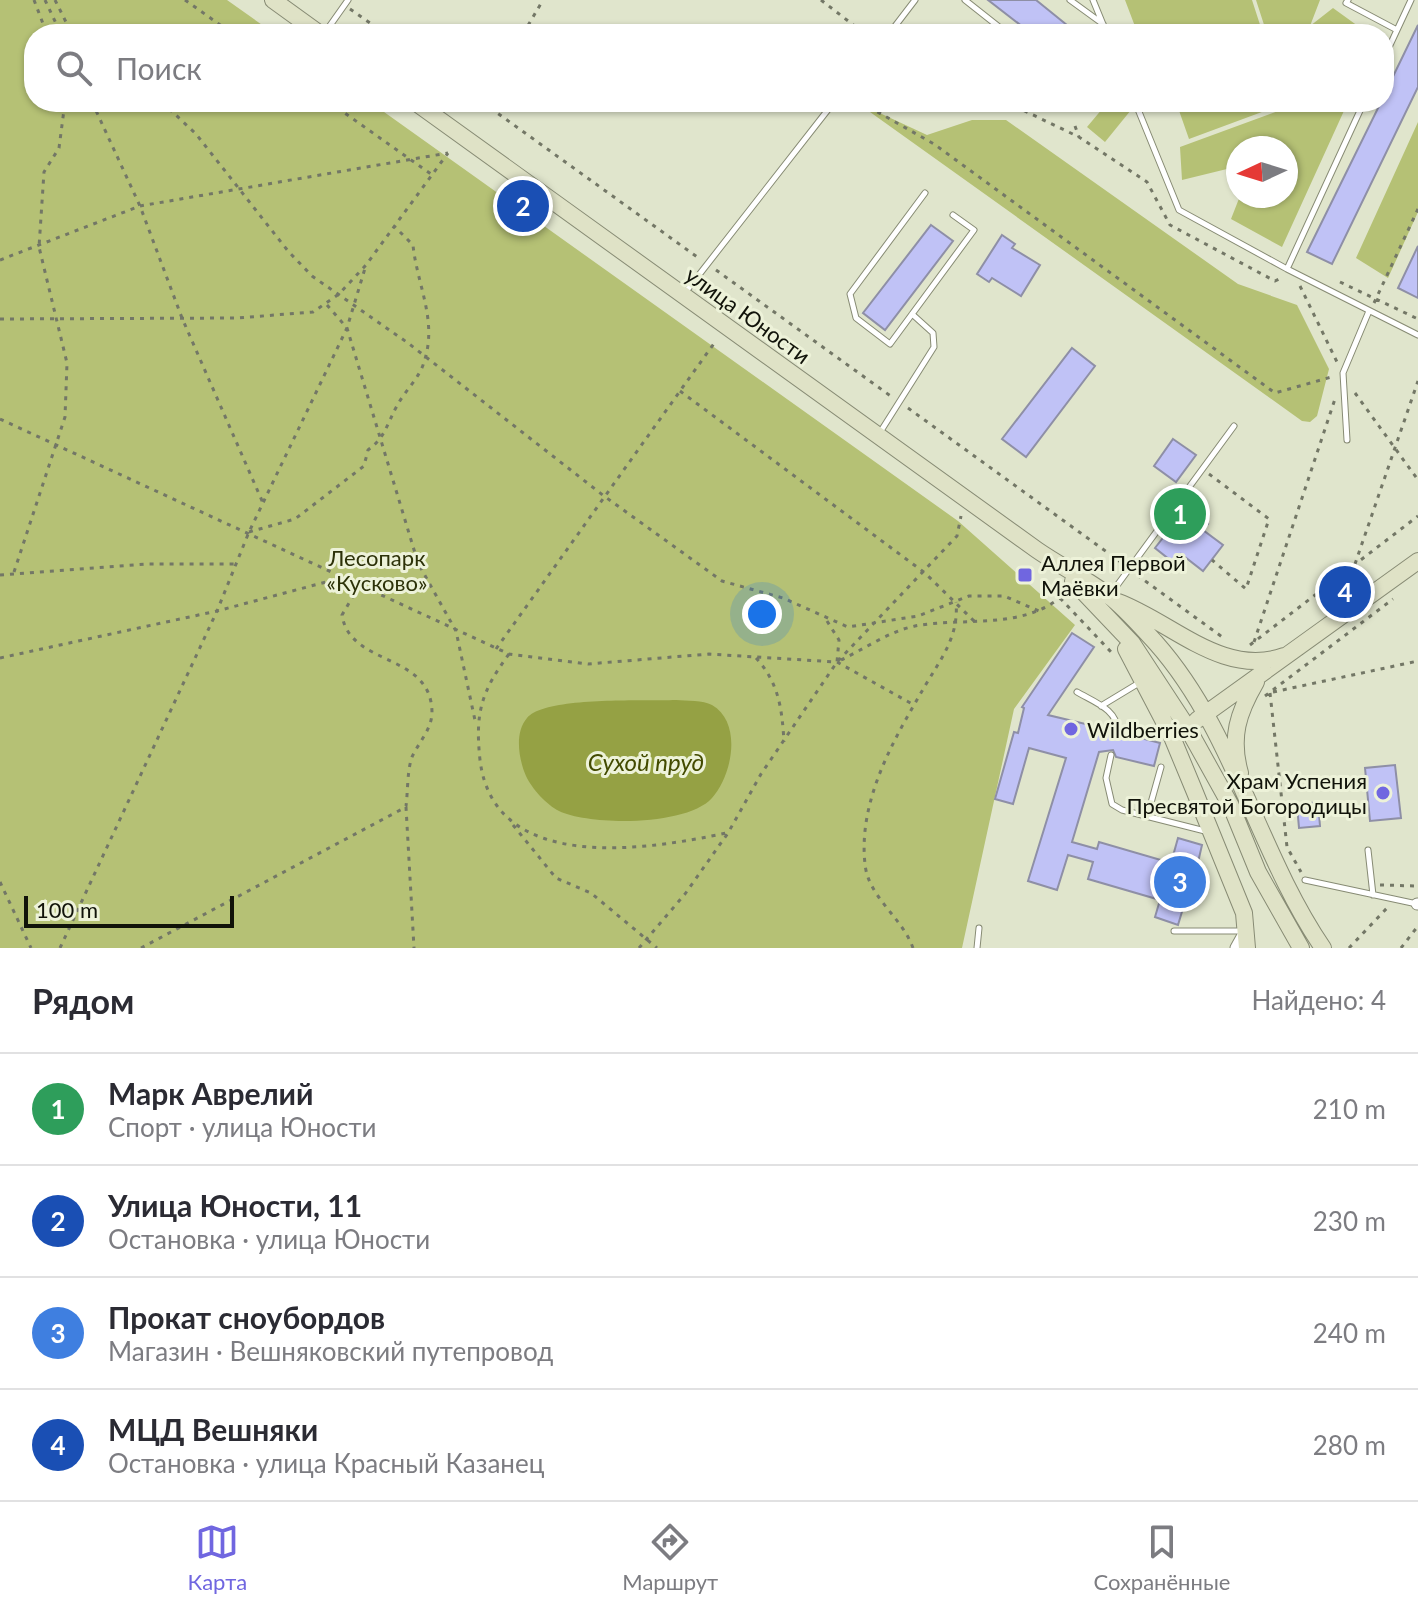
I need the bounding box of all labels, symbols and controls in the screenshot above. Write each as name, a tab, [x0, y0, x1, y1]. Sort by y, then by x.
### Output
search box	[24, 24, 1394, 112]
icon: search	[52, 46, 96, 90]
text: Поиск	[116, 50, 202, 86]
north arrow	[1226, 136, 1298, 208]
pin: 2	[497, 176, 549, 236]
street label: улица Юности	[680, 261, 816, 369]
pin: 1	[1154, 484, 1206, 544]
park label: Лесопарк «Кусково»	[327, 544, 427, 596]
place label: Аллея Первой Маёвки	[1041, 549, 1186, 601]
pin: 4	[1319, 562, 1371, 622]
marker: Аллея Первой Маёвки	[1016, 566, 1034, 584]
your location	[742, 594, 782, 634]
place label: Wildberries	[1087, 716, 1199, 743]
marker: Wildberries	[1062, 720, 1080, 738]
water label: Сухой пруд	[588, 747, 704, 776]
place label: Храм Успения Пресвятой Богородицы	[1127, 767, 1367, 819]
marker: Храм Успения Пресвятой Богородицы	[1374, 784, 1392, 802]
pin: 3	[1154, 852, 1206, 912]
scale bar	[24, 892, 234, 928]
text: 100 m	[36, 896, 98, 923]
text: Рядом	[32, 980, 134, 1021]
text: Найдено: 4	[1251, 984, 1386, 1016]
text: Марк Аврелий	[108, 1075, 314, 1111]
text: 1	[50, 1093, 66, 1125]
text: 210 m	[1313, 1093, 1386, 1125]
text: Спорт · улица Юности	[108, 1111, 377, 1143]
text: Улица Юности, 11	[108, 1187, 362, 1223]
text: 2	[50, 1205, 66, 1237]
text: 230 m	[1313, 1205, 1386, 1237]
text: Остановка · улица Юности	[108, 1223, 430, 1255]
text: Прокат сноубордов	[108, 1299, 385, 1335]
text: 3	[50, 1317, 66, 1349]
text: 240 m	[1313, 1317, 1386, 1349]
text: Магазин · Вешняковский путепровод	[108, 1335, 553, 1367]
text: МЦД Вешняки	[108, 1411, 318, 1447]
text: 4	[50, 1429, 66, 1461]
text: 280 m	[1313, 1429, 1386, 1461]
text: Остановка · улица Красный Казанец	[108, 1447, 544, 1479]
tab: Карта	[188, 1520, 247, 1595]
tab: Маршрут	[622, 1520, 718, 1595]
tab: Сохранённые	[1093, 1520, 1230, 1595]

